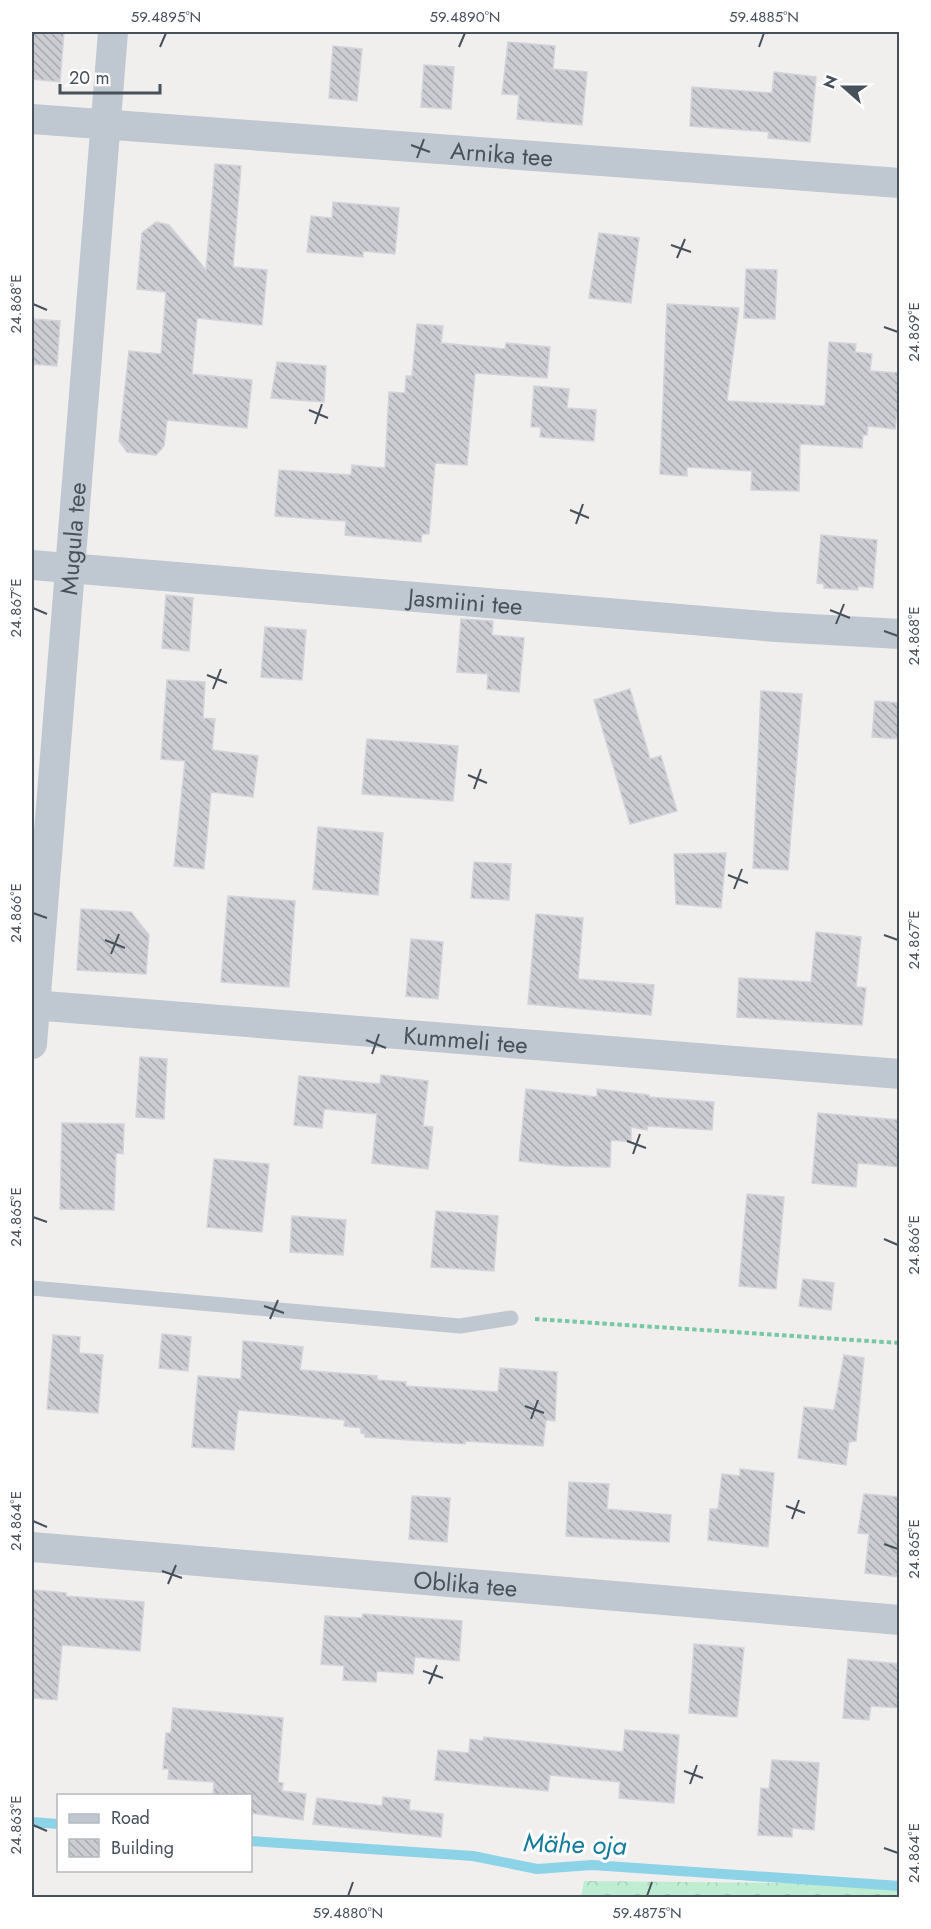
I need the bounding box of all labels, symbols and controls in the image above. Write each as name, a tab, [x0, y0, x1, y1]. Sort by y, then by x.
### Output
text: 59.4895°N	[131, 6, 201, 28]
text: 59.4890°N	[430, 6, 500, 28]
text: 59.4885°N	[729, 6, 799, 28]
scale bar	[60, 57, 160, 95]
north arrow	[814, 57, 874, 117]
text: 20 m	[69, 65, 109, 91]
text: N	[817, 72, 843, 92]
street label: Arnika tee	[449, 132, 554, 175]
text: 24.868°E	[5, 274, 27, 334]
text: 24.869°E	[903, 302, 925, 362]
street label: Mugula tee	[50, 481, 94, 596]
text: 24.867°E	[5, 579, 27, 637]
street label: Jasmiini tee	[404, 579, 524, 623]
text: 24.868°E	[903, 606, 925, 666]
text: 24.866°E	[5, 883, 27, 943]
text: 24.867°E	[903, 911, 925, 969]
street label: Kummeli tee	[402, 1017, 529, 1062]
text: 24.865°E	[5, 1187, 27, 1247]
text: 24.866°E	[903, 1215, 925, 1275]
text: 24.864°E	[5, 1491, 27, 1551]
text: 24.865°E	[903, 1519, 925, 1579]
street label: Oblika tee	[412, 1562, 519, 1605]
legend	[57, 1794, 252, 1872]
text: 24.863°E	[5, 1795, 27, 1855]
text: Road	[111, 1805, 150, 1831]
water label: Mähe oja	[523, 1823, 628, 1865]
text: 24.864°E	[903, 1823, 925, 1883]
text: Building	[111, 1835, 174, 1861]
text: 59.4880°N	[313, 1902, 383, 1924]
text: 59.4875°N	[612, 1902, 682, 1924]

